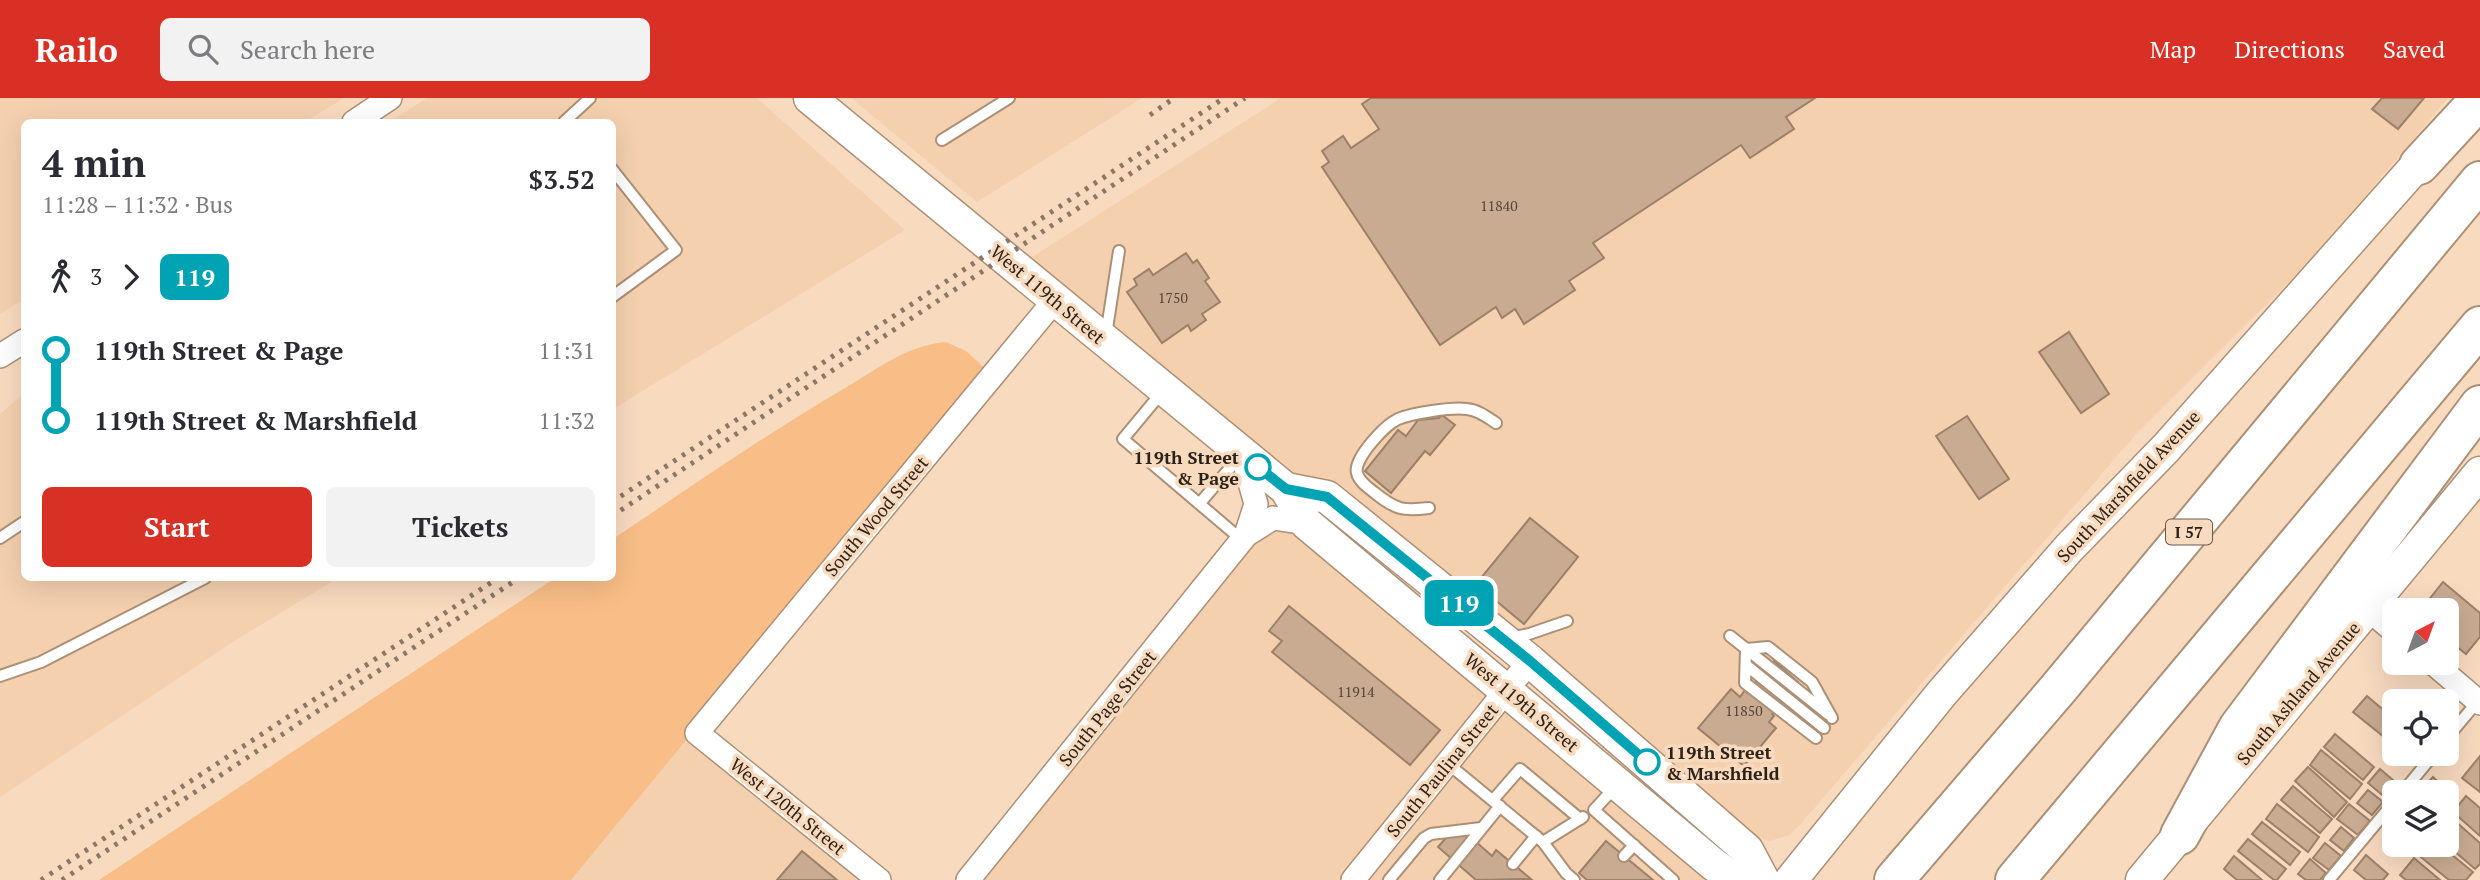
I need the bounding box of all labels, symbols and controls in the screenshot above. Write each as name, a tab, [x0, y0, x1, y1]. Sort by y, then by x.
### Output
search box	[160, 18, 650, 81]
text: Railo	[35, 28, 118, 71]
icon: search	[184, 30, 222, 68]
text: Search here	[240, 32, 375, 66]
text: Map	[2150, 33, 2196, 65]
text: Directions	[2234, 33, 2345, 65]
text: Saved	[2383, 33, 2445, 65]
text: 4 min	[42, 138, 146, 188]
text: $3.52	[529, 162, 595, 196]
text: 11:28 – 11:32 · Bus	[42, 189, 233, 220]
house number: 11840	[1480, 196, 1518, 215]
street label: West 119th Street	[986, 239, 1110, 349]
icon: walk	[42, 258, 80, 296]
icon: forward	[112, 258, 150, 296]
text: 3	[90, 261, 102, 292]
text: 119	[174, 261, 215, 293]
house number: 1750	[1158, 288, 1188, 307]
text: 119th Street & Page	[94, 333, 343, 367]
text: 11:31	[538, 335, 595, 366]
text: 119th Street & Marshfield	[94, 403, 417, 437]
text: 11:32	[538, 405, 595, 436]
street label: South Marshfield Avenue	[2051, 405, 2205, 567]
place label: 119th Street & Page	[1133, 445, 1239, 490]
street label: South Wood Street	[819, 451, 933, 581]
marker: 119th Street & Page	[1245, 454, 1271, 480]
button: Start	[42, 487, 312, 567]
button: Tickets	[326, 487, 595, 567]
road number: I 57	[2166, 520, 2212, 544]
line badge: 119	[1419, 580, 1499, 626]
text: 119	[1439, 587, 1479, 619]
north arrow	[2382, 598, 2459, 676]
map controls	[2382, 598, 2459, 857]
street label: South Ashland Avenue	[2231, 616, 2365, 770]
street label: South Page Street	[1053, 645, 1161, 771]
street label: West 119th Street	[1460, 647, 1584, 757]
house number: 11914	[1337, 682, 1375, 701]
button: locate	[2382, 689, 2459, 766]
street label: South Paulina Street	[1381, 698, 1503, 842]
house number: 11850	[1725, 701, 1763, 720]
place label: 119th Street & Marshfield	[1666, 740, 1780, 785]
marker: 119th Street & Marshfield	[1634, 749, 1660, 775]
street label: West 120th Street	[725, 752, 851, 860]
button: layers	[2382, 780, 2459, 857]

